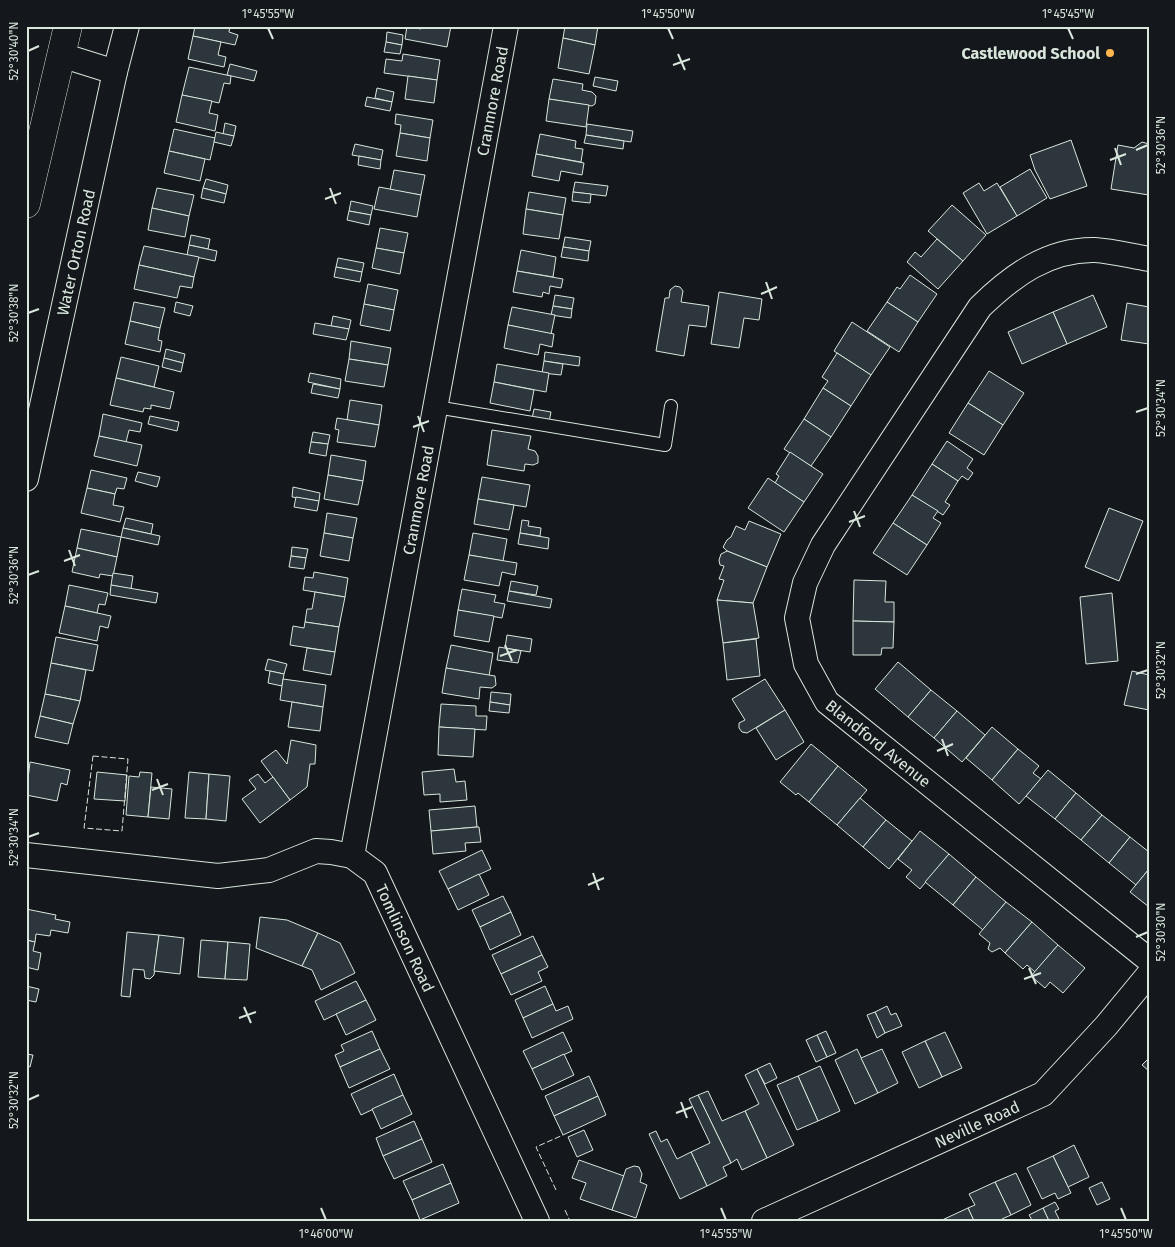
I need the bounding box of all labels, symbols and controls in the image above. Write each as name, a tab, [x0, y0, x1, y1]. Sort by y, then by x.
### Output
text: 1°45'55"W	[242, 7, 294, 21]
text: 1°45'50"W	[641, 7, 695, 21]
text: 1°45'45"W	[1042, 7, 1094, 21]
text: 52°30'40"N	[7, 22, 21, 80]
place label: Castlewood School	[962, 44, 1100, 63]
street label: Cranmore Road	[473, 45, 512, 157]
marker: Castlewood School	[1104, 47, 1116, 59]
text: 52°30'36"N	[1154, 116, 1168, 174]
street label: Water Orton Road	[53, 187, 99, 317]
text: 52°30'38"N	[7, 284, 21, 342]
text: 52°30'34"N	[1154, 379, 1168, 437]
street label: Cranmore Road	[399, 444, 438, 556]
text: 52°30'36"N	[7, 546, 21, 604]
text: 52°30'32"N	[1154, 641, 1168, 699]
street label: Blandford Avenue	[822, 695, 935, 791]
text: 52°30'34"N	[7, 808, 21, 866]
street label: Tomlinson Road	[372, 881, 438, 995]
text: 52°30'30"N	[1154, 903, 1168, 961]
text: 52°30'32"N	[7, 1071, 21, 1129]
street label: Neville Road	[932, 1097, 1022, 1152]
text: 1°46'00"W	[299, 1227, 353, 1241]
text: 1°45'55"W	[700, 1227, 752, 1241]
text: 1°45'50"W	[1099, 1227, 1153, 1241]

